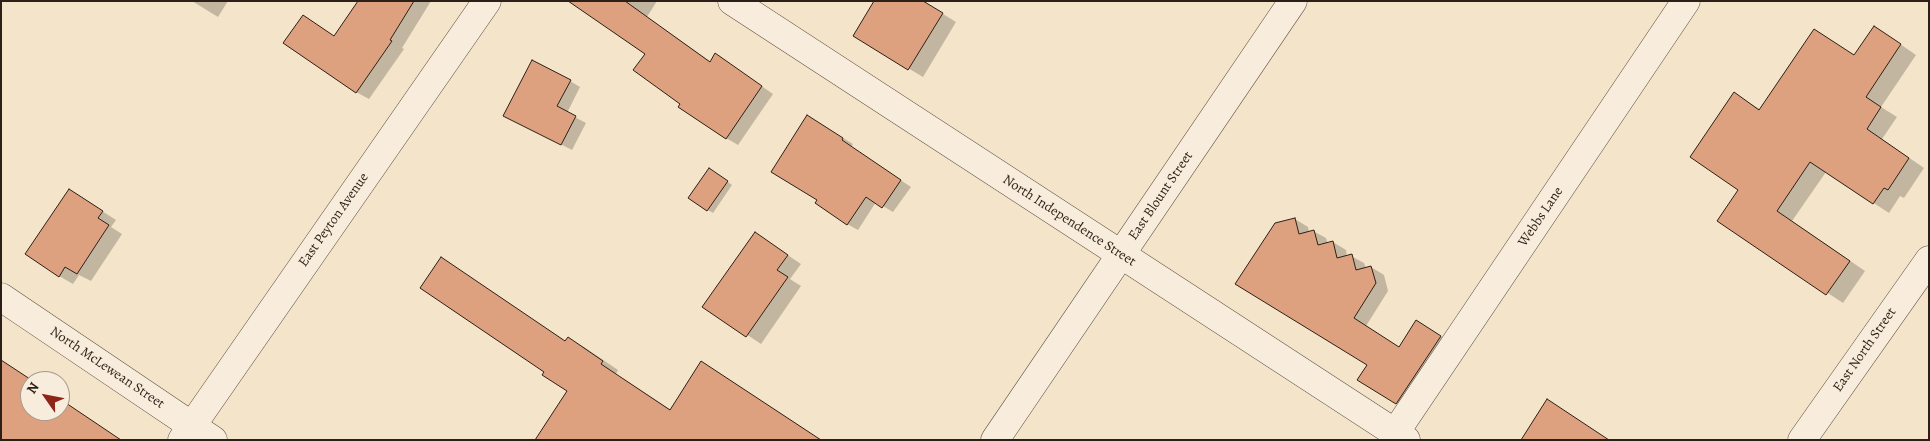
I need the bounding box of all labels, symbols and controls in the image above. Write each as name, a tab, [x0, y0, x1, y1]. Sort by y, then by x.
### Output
street label: East Blount Street	[1125, 148, 1197, 244]
street label: East Peyton Avenue	[295, 170, 373, 270]
street label: North Independence Street	[999, 172, 1139, 270]
street label: Webbs Lane	[1515, 184, 1567, 250]
street label: East North Street	[1830, 305, 1900, 395]
street label: North McLewean Street	[46, 323, 168, 413]
north arrow	[20, 371, 70, 421]
text: N	[22, 379, 44, 398]

